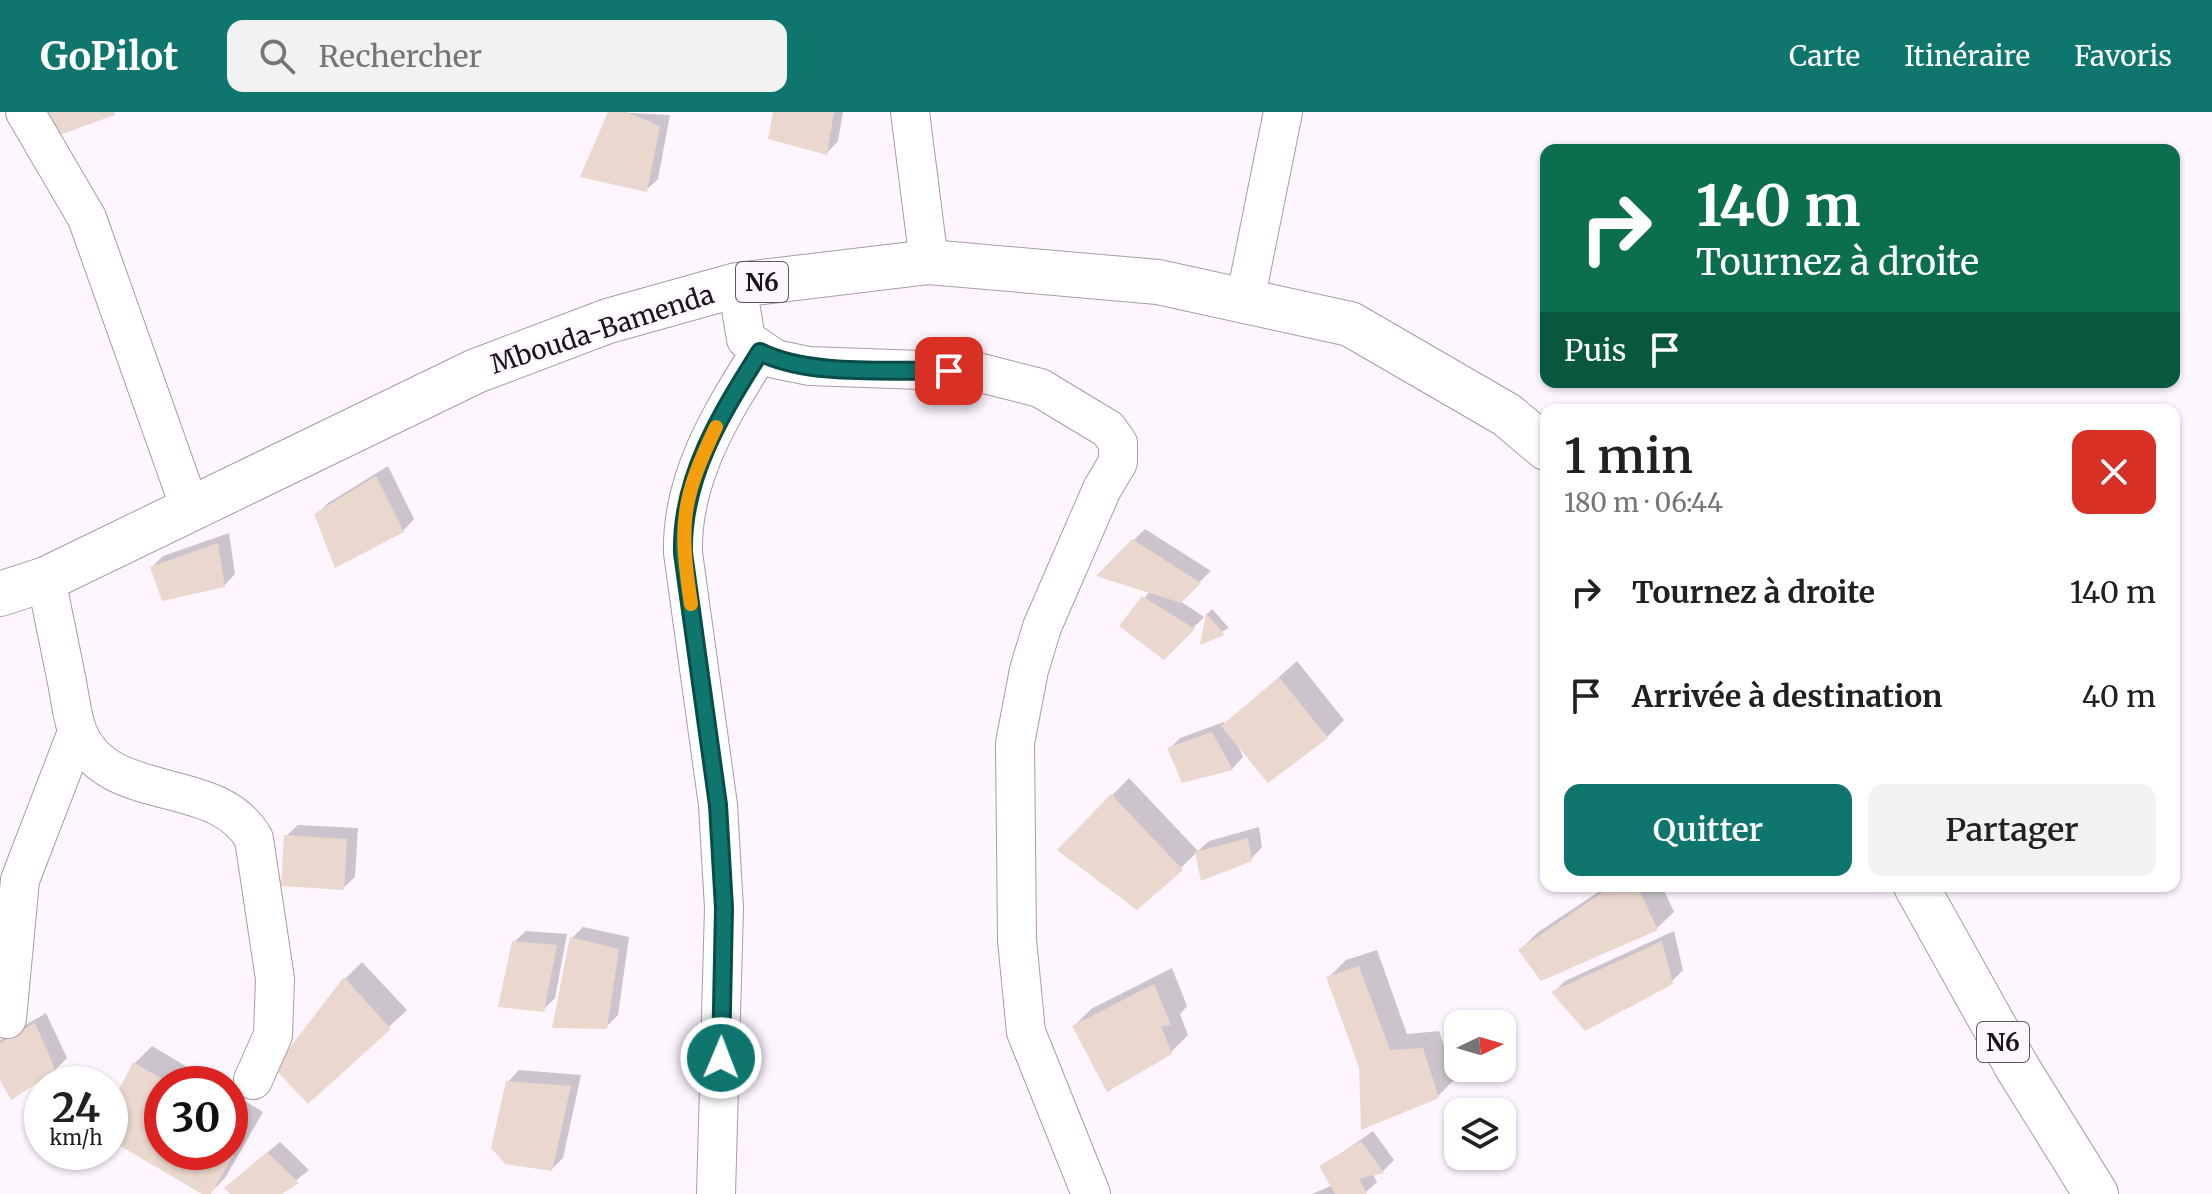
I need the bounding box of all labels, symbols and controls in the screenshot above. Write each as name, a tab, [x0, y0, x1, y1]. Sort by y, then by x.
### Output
search box	[227, 20, 787, 92]
text: GoPilot	[40, 33, 179, 80]
icon: search	[255, 34, 299, 78]
text: Rechercher	[319, 37, 482, 75]
text: Carte	[1789, 38, 1860, 74]
text: Itinéraire	[1904, 38, 2030, 74]
text: Favoris	[2074, 38, 2172, 74]
text: 140 m	[1696, 171, 1861, 241]
icon: right	[1564, 176, 1668, 280]
text: Tournez à droite	[1696, 240, 1979, 285]
road number: N6	[736, 262, 788, 302]
street label: Mbouda-Bamenda	[486, 277, 718, 381]
icon: arrive	[1643, 328, 1687, 372]
text: Puis	[1564, 331, 1627, 369]
pin	[915, 337, 983, 405]
icon: arrive	[927, 349, 971, 393]
text: 1 min	[1564, 426, 1693, 486]
button: close	[2072, 430, 2156, 514]
text: 180 m · 06:44	[1564, 486, 1723, 519]
icon: right	[1564, 570, 1608, 614]
text: Tournez à droite	[1632, 573, 1875, 611]
text: 140 m	[2070, 573, 2156, 611]
icon: arrive	[1564, 674, 1608, 718]
text: Arrivée à destination	[1632, 677, 1942, 715]
text: 40 m	[2082, 677, 2156, 715]
button: Quitter	[1564, 784, 1852, 876]
button: Partager	[1868, 784, 2156, 876]
north arrow	[1444, 1010, 1516, 1082]
map controls	[1444, 1010, 1516, 1170]
position arrow	[679, 1016, 763, 1100]
road number: N6	[1977, 1022, 2029, 1062]
speed limit sign: 30	[144, 1066, 248, 1170]
text: 24	[52, 1083, 100, 1133]
button: layers	[1444, 1098, 1516, 1170]
text: km/h	[50, 1125, 102, 1150]

